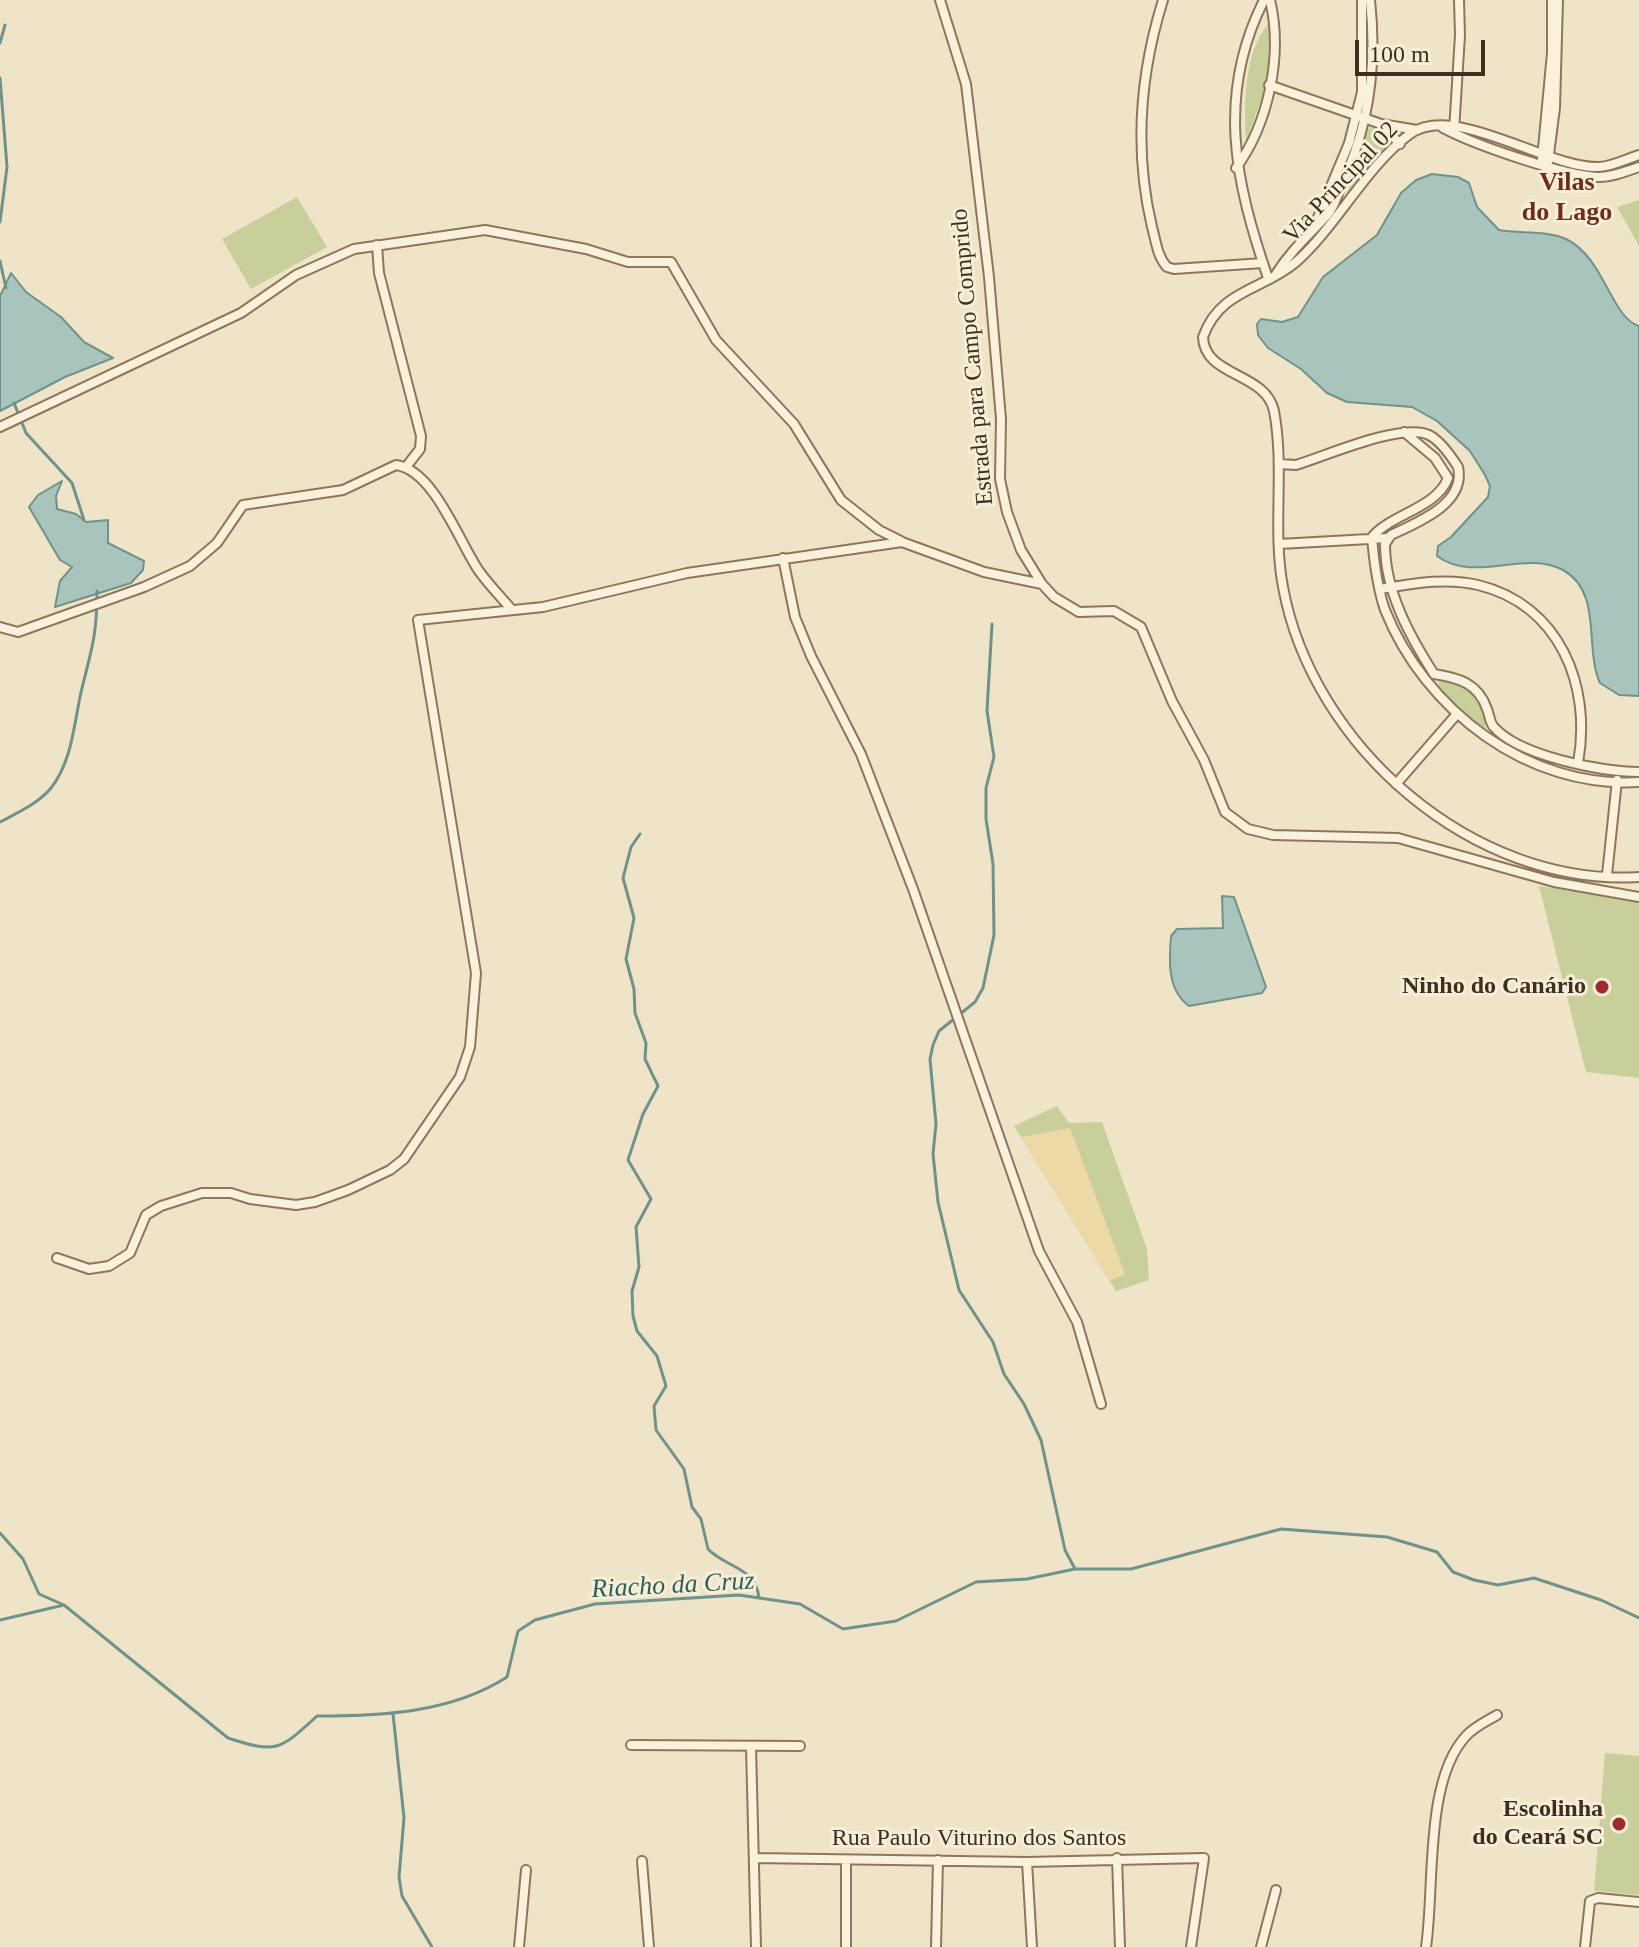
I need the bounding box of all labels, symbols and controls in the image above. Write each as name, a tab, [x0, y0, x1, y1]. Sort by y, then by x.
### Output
scale bar	[1359, 24, 1489, 74]
text: 100 m	[1369, 41, 1430, 67]
street label: Via Principal 02	[1277, 116, 1405, 250]
district label: Vilas do Lago	[1522, 167, 1612, 228]
street label: Estrada para Campo Comprido	[946, 207, 1000, 507]
place label: Ninho do Canário	[1402, 973, 1586, 1001]
marker: Ninho do Canário	[1593, 978, 1611, 996]
water label: Riacho da Cruz	[591, 1566, 755, 1606]
place label: Escolinha do Ceará SC	[1472, 1796, 1603, 1852]
marker: Escolinha do Ceará SC	[1610, 1815, 1628, 1833]
street label: Rua Paulo Viturino dos Santos	[832, 1825, 1126, 1853]

